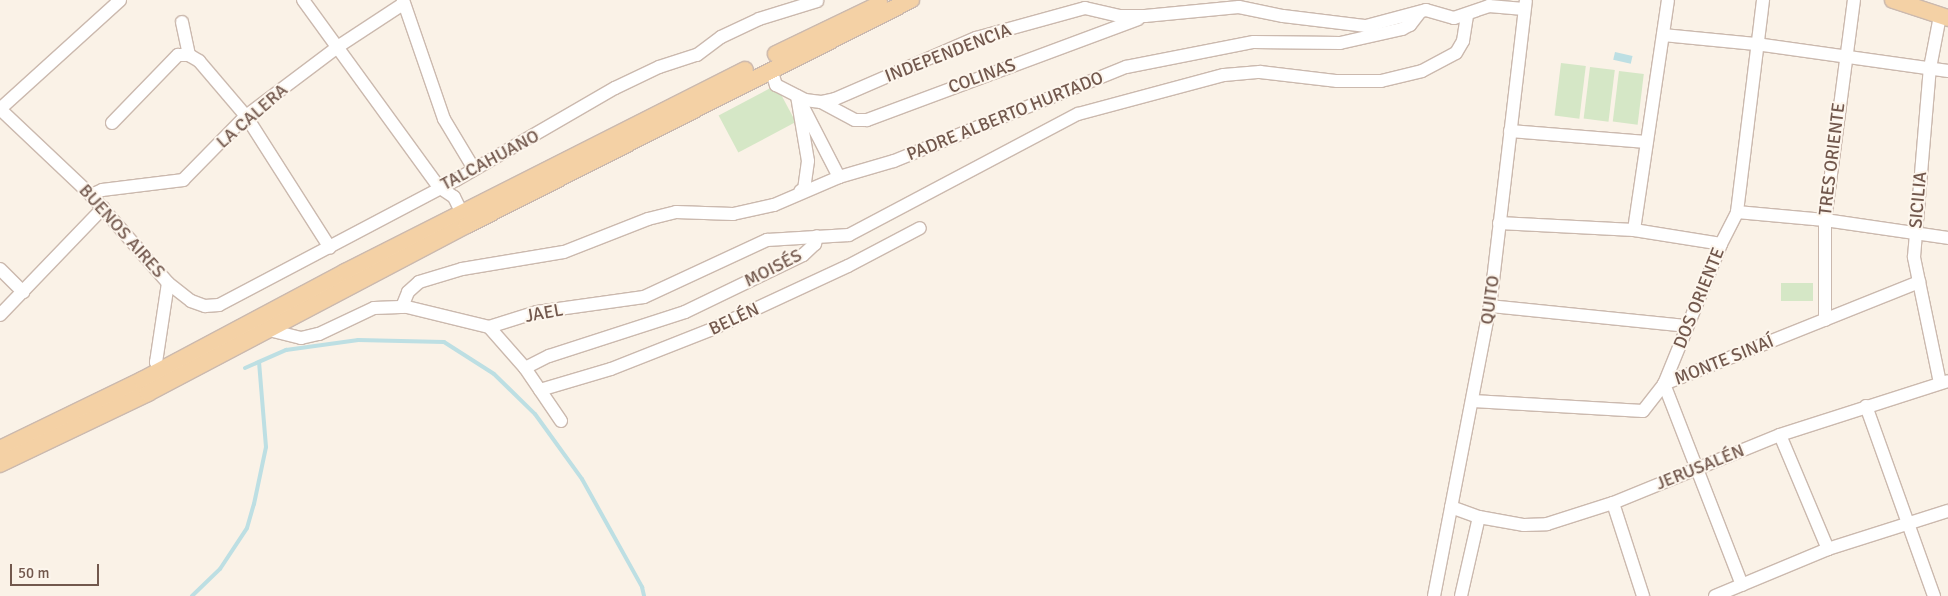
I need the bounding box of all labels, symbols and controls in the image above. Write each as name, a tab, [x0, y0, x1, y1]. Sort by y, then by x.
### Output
street label: INDEPENDENCIA	[882, 19, 1014, 87]
street label: COLINAS	[945, 54, 1019, 98]
street label: PADRE ALBERTO HURTADO	[904, 67, 1106, 165]
street label: LA CALERA	[212, 79, 292, 153]
street label: TRES ORIENTE	[1814, 102, 1850, 216]
street label: TALCAHUANO	[437, 125, 543, 195]
street label: SICILIA	[1905, 171, 1931, 229]
street label: BUENOS AIRES	[74, 180, 170, 282]
street label: MOISÉS	[741, 244, 805, 292]
street label: DOS ORIENTE	[1669, 244, 1729, 352]
street label: QUITO	[1476, 274, 1504, 326]
street label: BELÉN	[706, 298, 762, 340]
street label: JAEL	[523, 299, 565, 327]
street label: MONTE SINAÍ	[1671, 330, 1777, 390]
street label: JERUSALÉN	[1653, 439, 1747, 495]
scale bar	[12, 554, 101, 586]
text: 50 m	[18, 564, 49, 582]

